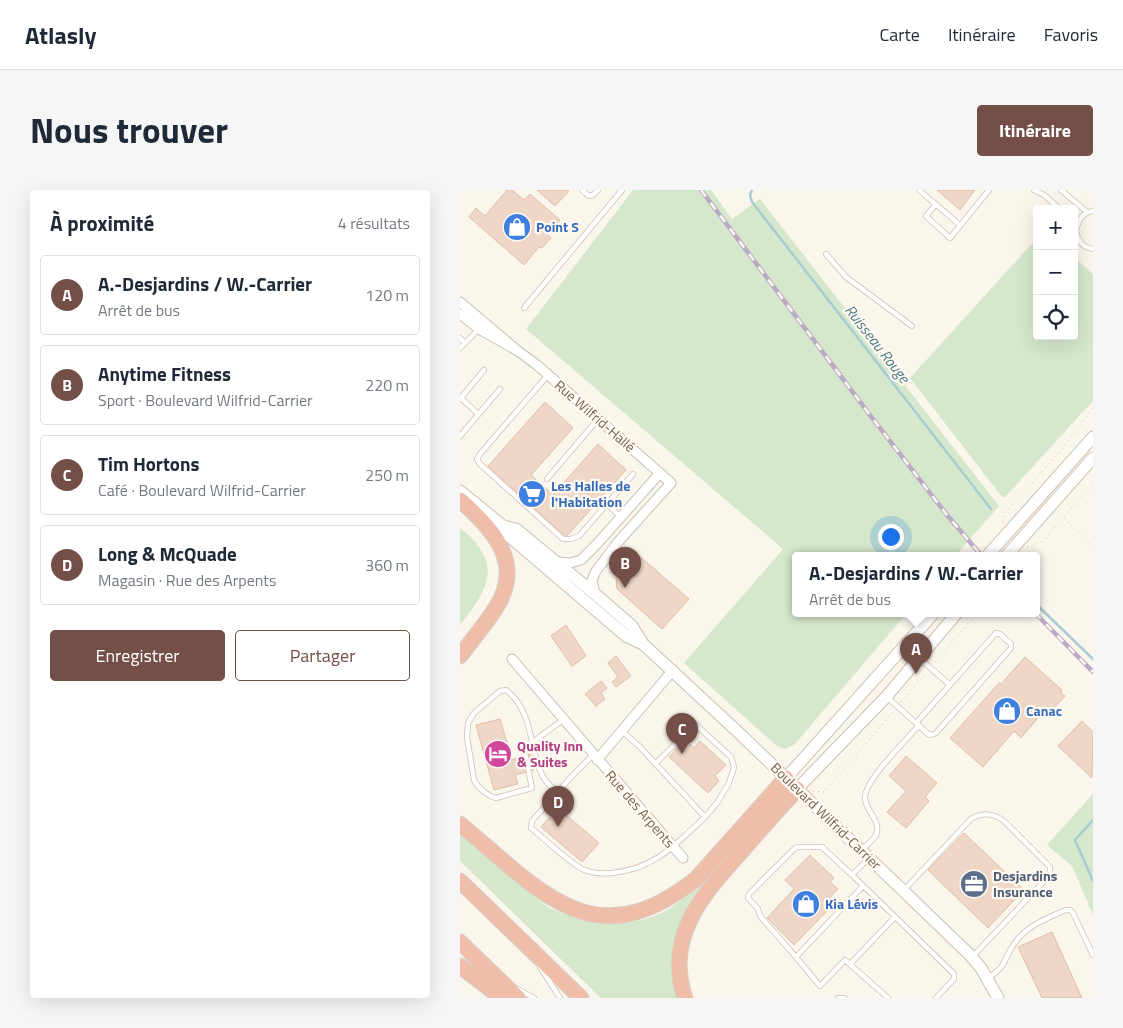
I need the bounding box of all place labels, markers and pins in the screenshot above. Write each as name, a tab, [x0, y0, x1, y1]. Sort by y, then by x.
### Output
shop icon: Point S	[502, 212, 532, 242]
place label: Point S	[536, 216, 579, 237]
place label: Les Halles de l'Habitation	[551, 475, 630, 512]
supermarket icon: Les Halles de l'Habitation	[517, 479, 547, 509]
pin: B	[609, 547, 641, 588]
pin: A	[900, 633, 932, 674]
shop icon: Canac	[992, 696, 1022, 726]
place label: Canac	[1026, 700, 1062, 721]
pin: C	[666, 713, 698, 754]
place label: Quality Inn & Suites	[517, 735, 583, 772]
hotel icon: Quality Inn & Suites	[483, 739, 513, 769]
pin: D	[542, 786, 574, 827]
place label: Desjardins Insurance	[993, 865, 1058, 902]
office icon: Desjardins Insurance	[959, 869, 989, 899]
shop icon: Kia Lévis	[791, 889, 821, 919]
place label: Kia Lévis	[825, 893, 878, 914]

